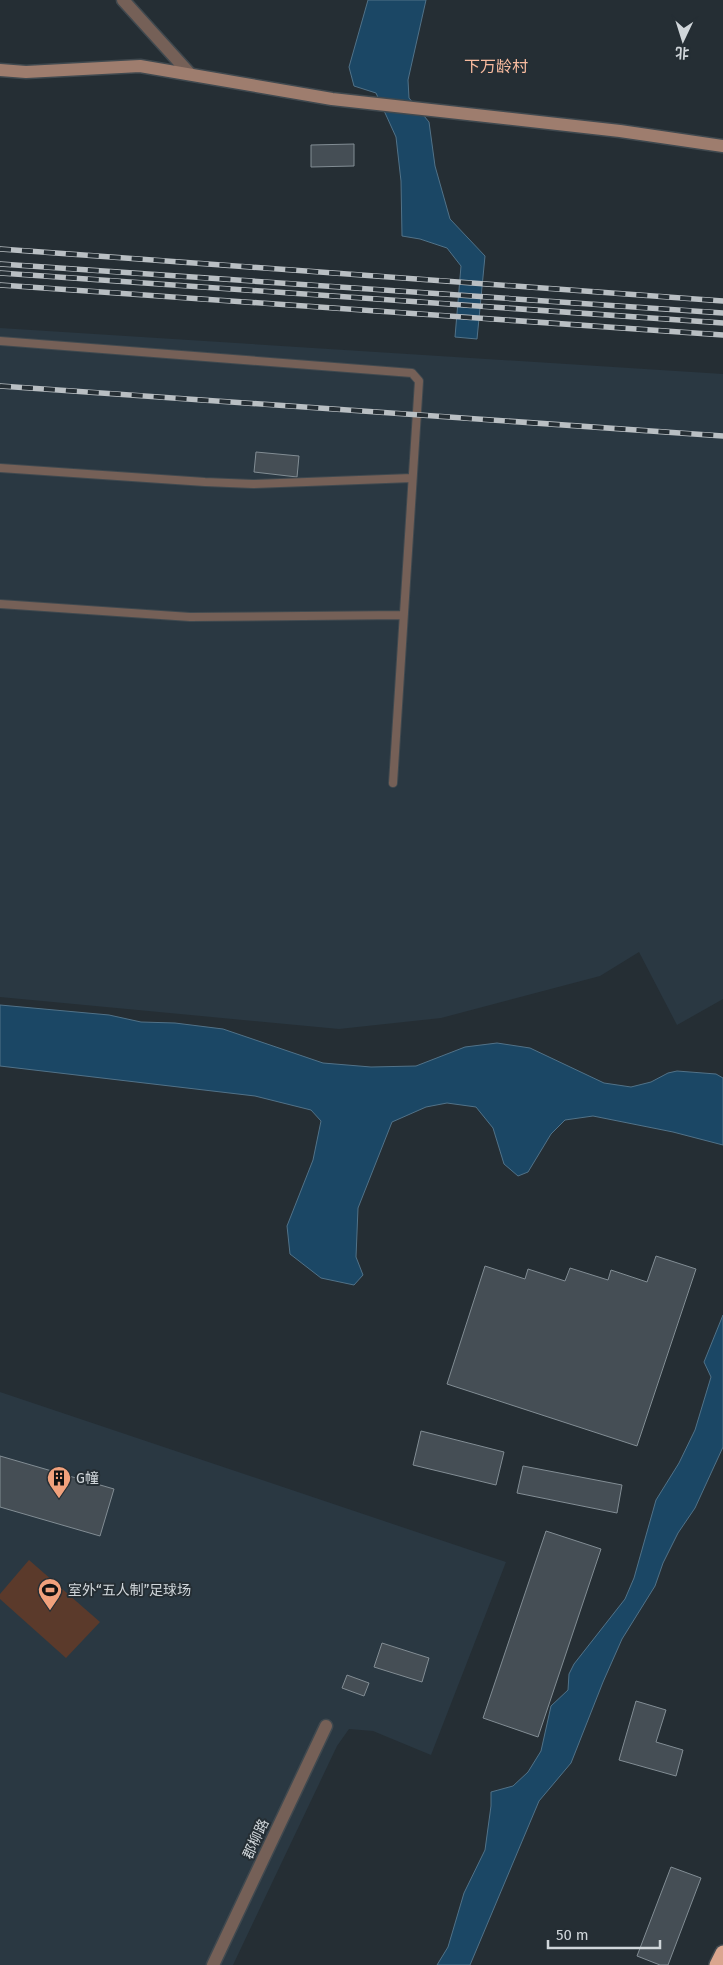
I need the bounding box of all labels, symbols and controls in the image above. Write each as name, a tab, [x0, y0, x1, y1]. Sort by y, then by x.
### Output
north arrow	[658, 15, 708, 65]
text: 北	[675, 44, 690, 61]
district label: 下万龄村	[464, 57, 528, 76]
building icon: G幢	[46, 1465, 72, 1499]
place label: G幢	[76, 1470, 99, 1487]
sports icon: 室外“五人制”足球场	[37, 1577, 63, 1611]
place label: 室外“五人制”足球场	[68, 1582, 191, 1599]
street label: 郡柳路	[239, 1816, 273, 1862]
scale bar	[548, 1918, 660, 1950]
text: 50 m	[556, 1926, 589, 1944]

